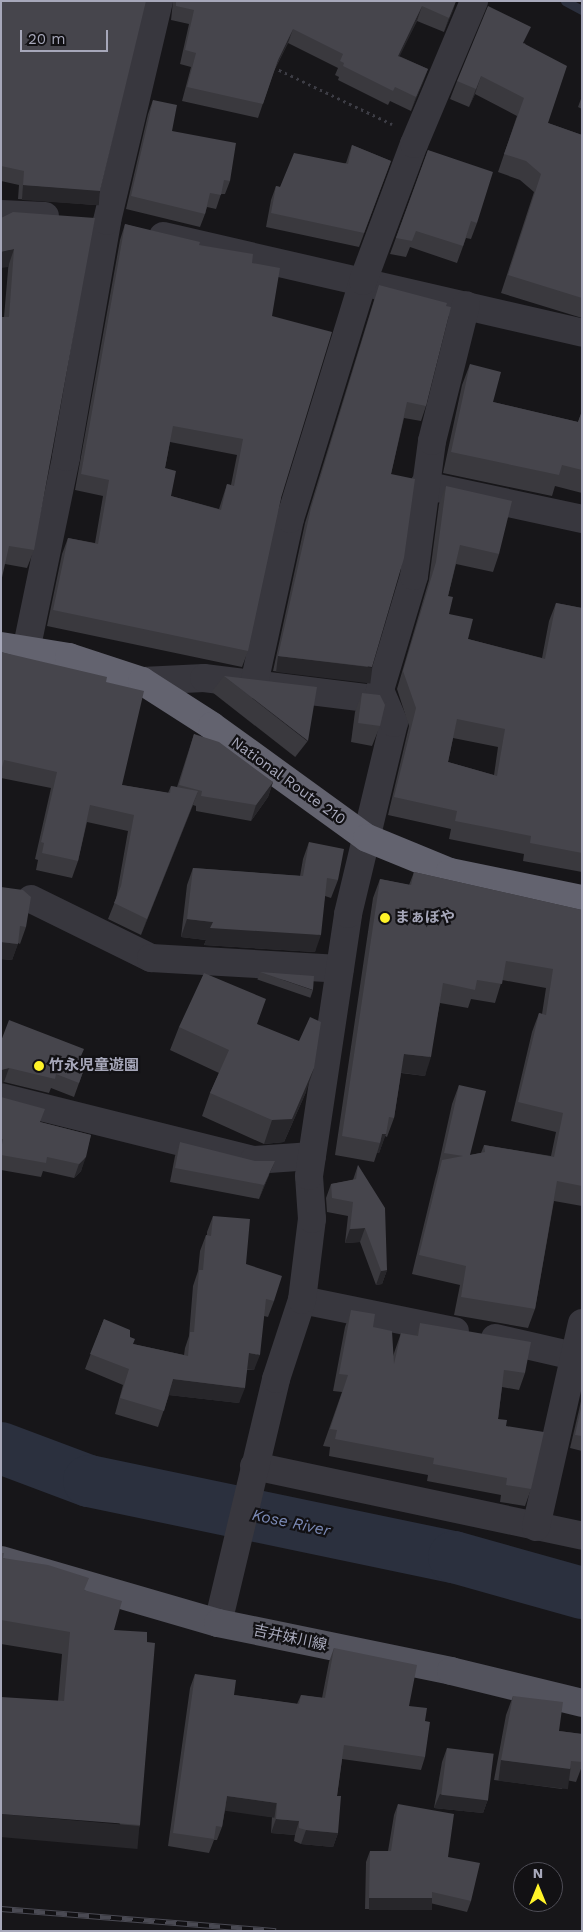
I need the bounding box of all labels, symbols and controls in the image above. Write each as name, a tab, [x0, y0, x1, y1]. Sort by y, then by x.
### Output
scale bar	[22, 20, 110, 52]
text: 20 m	[28, 30, 66, 48]
street label: National Route 210	[227, 733, 349, 829]
place label: まぁぼや	[395, 909, 455, 927]
marker: まぁぼや	[379, 912, 391, 924]
place label: 竹永児童遊園	[49, 1057, 139, 1075]
marker: 竹永児童遊園	[33, 1060, 45, 1072]
water label: Kose River	[250, 1505, 332, 1541]
street label: 吉井妹川線	[251, 1621, 329, 1655]
north arrow	[513, 1862, 563, 1912]
text: N	[533, 1865, 543, 1881]

